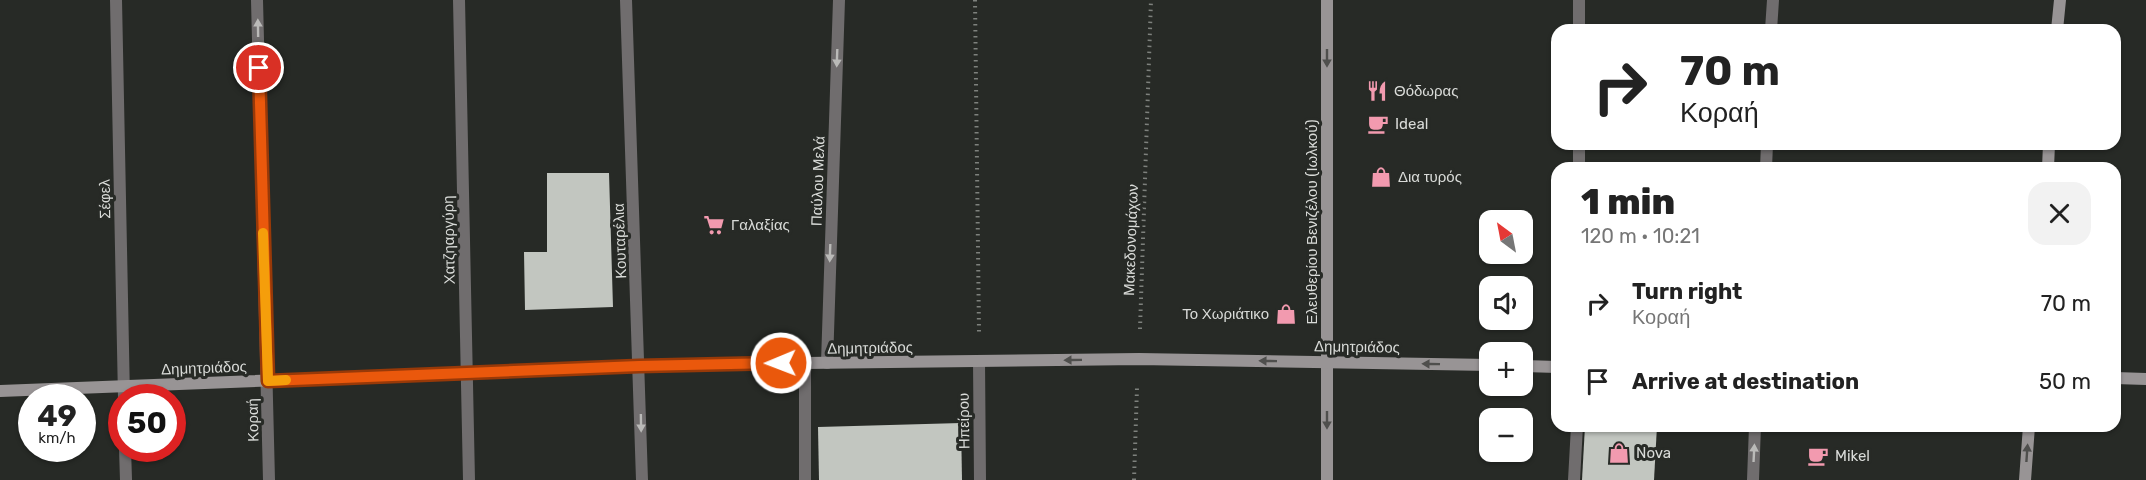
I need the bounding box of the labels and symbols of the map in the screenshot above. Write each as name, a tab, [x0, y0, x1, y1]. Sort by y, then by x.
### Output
one-way arrow	[253, 19, 263, 38]
pin	[233, 42, 284, 93]
one-way arrow	[833, 49, 842, 68]
one-way arrow	[1322, 49, 1332, 68]
restaurant icon: Θόδωρας	[1365, 79, 1389, 103]
place label: Θόδωρας	[1394, 82, 1459, 100]
cafe icon: Ideal	[1366, 112, 1390, 136]
place label: Ideal	[1395, 115, 1428, 133]
street label: Ελευθερίου Βενιζέλου (Ιωλκού)	[1303, 120, 1321, 324]
street label: Παύλου Μελά	[807, 135, 829, 226]
shop icon: Δια τυρός	[1369, 165, 1393, 189]
place label: Δια τυρός	[1398, 168, 1462, 186]
street label: Σέφελ	[96, 178, 114, 219]
street label: Μακεδονομάχων	[1120, 184, 1142, 296]
street label: Χατζηαργύρη	[439, 195, 459, 285]
street label: Κουταρέλια	[610, 203, 630, 279]
north arrow	[1479, 210, 1533, 264]
supermarket icon: Γαλαξίας	[702, 213, 726, 237]
place label: Γαλαξίας	[731, 216, 790, 234]
one-way arrow	[826, 244, 835, 263]
shop icon: Το Χωριάτικο	[1274, 302, 1298, 326]
place label: Το Χωριάτικο	[1182, 305, 1269, 323]
position arrow	[749, 331, 813, 395]
street label: Δημητριάδος	[1314, 337, 1400, 357]
street label: Δημητριάδος	[827, 338, 913, 358]
one-way arrow	[1064, 355, 1083, 365]
one-way arrow	[1259, 356, 1278, 366]
street label: Δημητριάδος	[161, 358, 247, 378]
one-way arrow	[1422, 359, 1441, 369]
speed limit sign: 50	[108, 384, 186, 462]
street label: Ηπείρου	[955, 393, 973, 449]
street label: Κοραή	[244, 398, 262, 442]
one-way arrow	[1322, 411, 1332, 430]
one-way arrow	[636, 413, 645, 432]
shop icon: Nova	[1607, 441, 1631, 465]
one-way arrow	[1750, 443, 1759, 462]
one-way arrow	[2022, 443, 2032, 462]
place label: Nova	[1636, 444, 1671, 462]
cafe icon: Mikel	[1806, 444, 1830, 468]
place label: Mikel	[1835, 447, 1870, 465]

